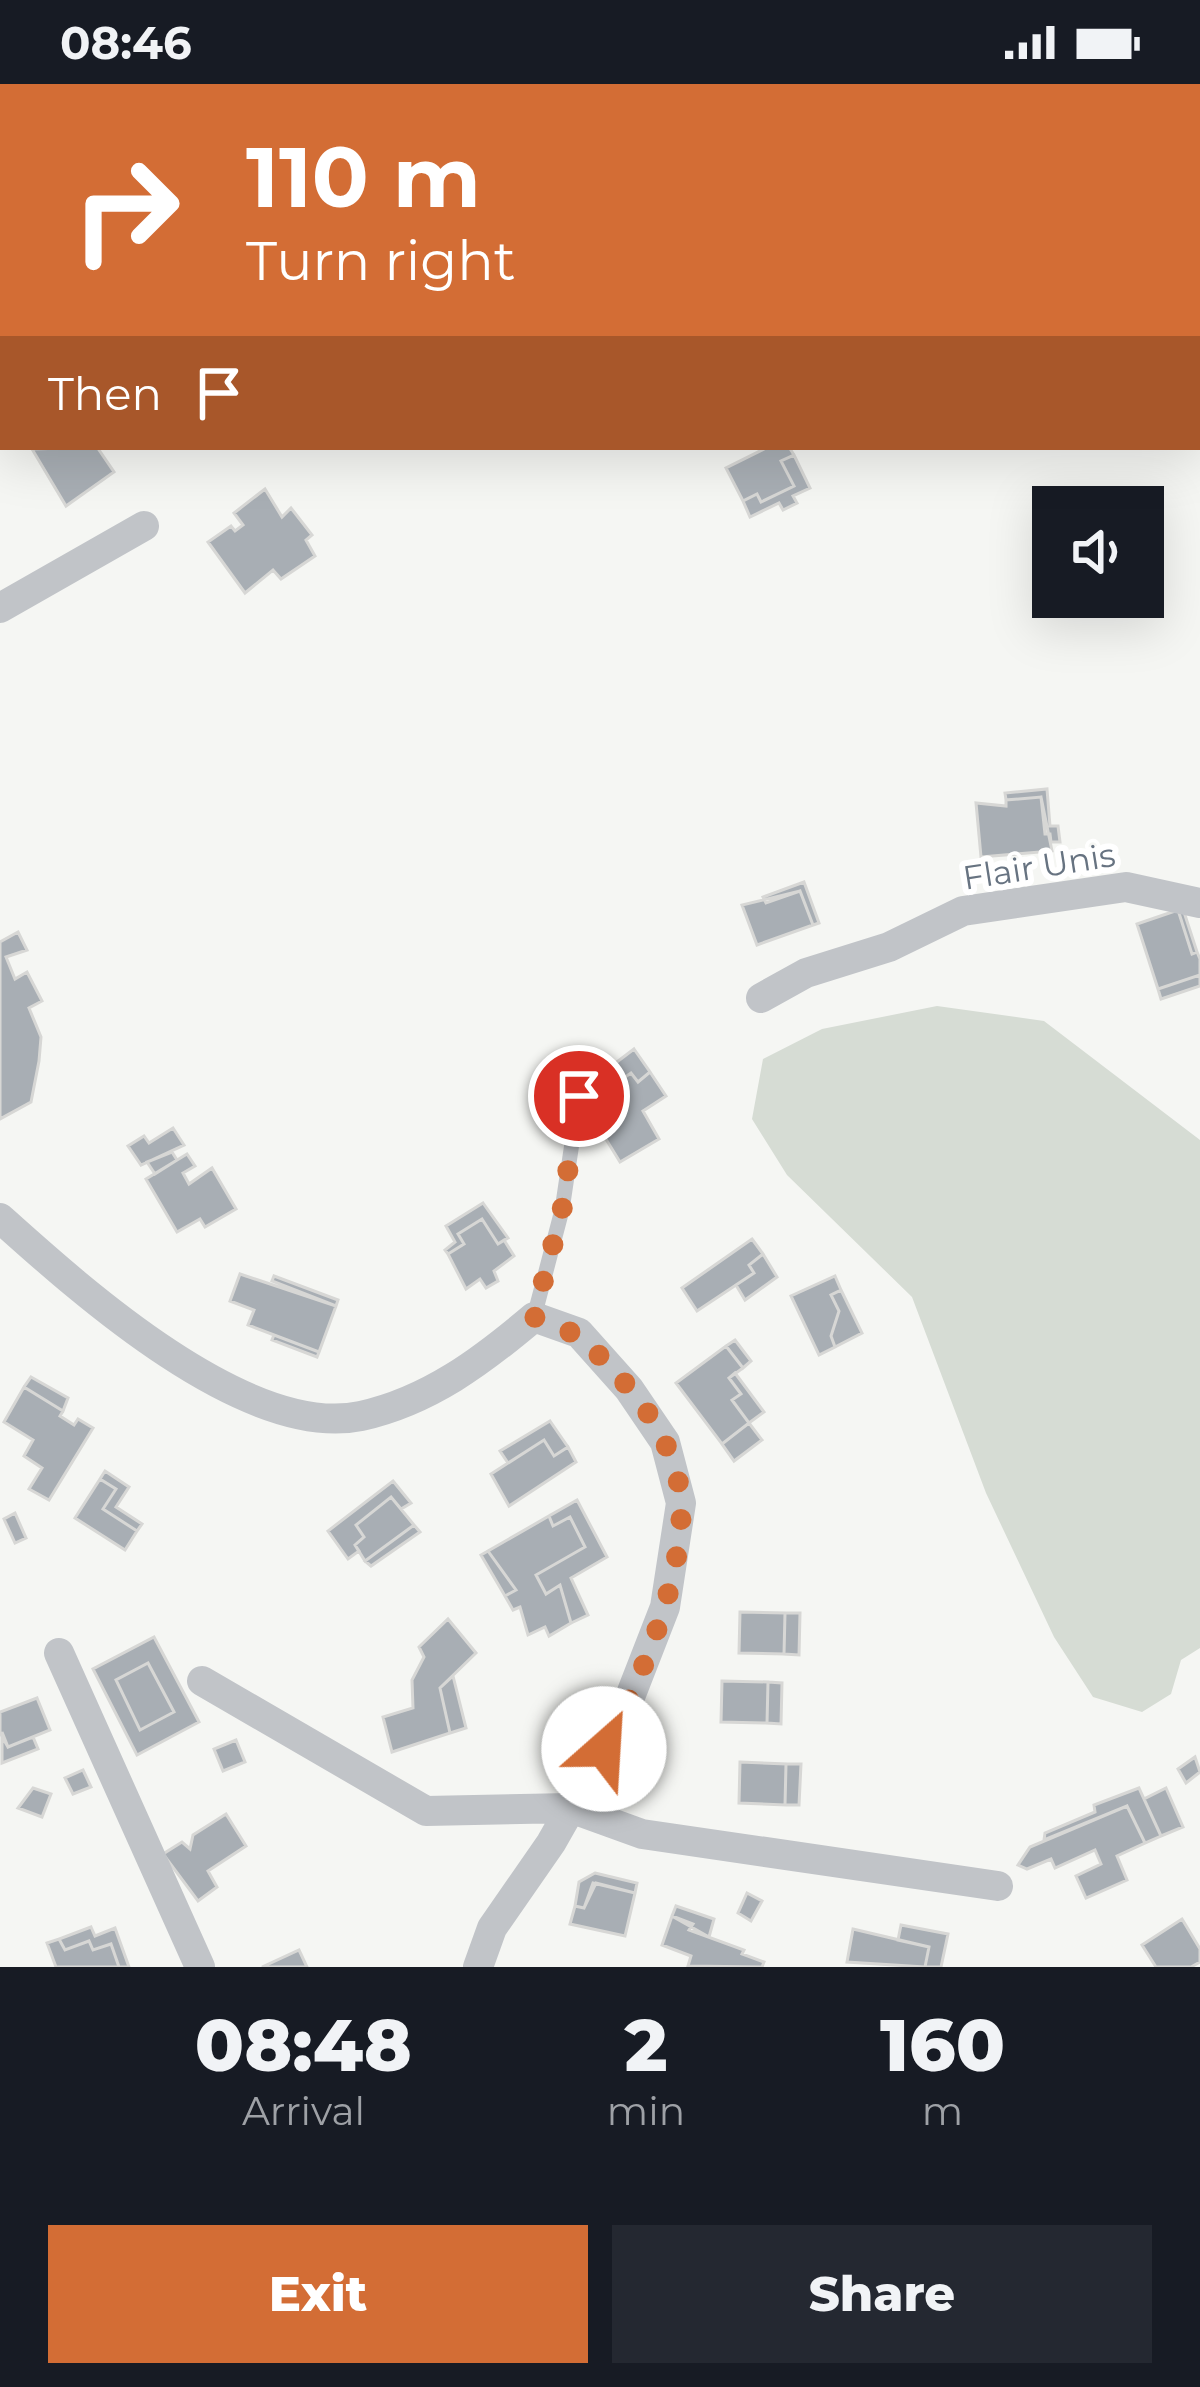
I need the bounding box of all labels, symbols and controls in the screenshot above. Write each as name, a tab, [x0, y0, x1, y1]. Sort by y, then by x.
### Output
text: 08:46	[60, 15, 192, 70]
text: 110 m	[246, 126, 481, 228]
icon: right	[48, 132, 204, 288]
text: Turn right	[246, 228, 516, 294]
icon: arrive	[186, 360, 252, 426]
text: Then	[48, 366, 162, 421]
map controls	[1032, 486, 1164, 618]
button: sound	[1032, 486, 1164, 618]
street label: Flair Unis	[960, 834, 1118, 898]
pin	[528, 1045, 630, 1147]
icon: arrive	[546, 1063, 612, 1129]
position arrow	[541, 1686, 667, 1812]
text: 08:48	[195, 2001, 412, 2089]
text: 2	[624, 2001, 668, 2089]
text: 160	[880, 2001, 1005, 2089]
text: Arrival	[242, 2087, 365, 2135]
text: min	[607, 2087, 685, 2135]
text: m	[922, 2087, 963, 2135]
button: Exit	[48, 2225, 588, 2363]
button: Share	[612, 2225, 1152, 2363]

